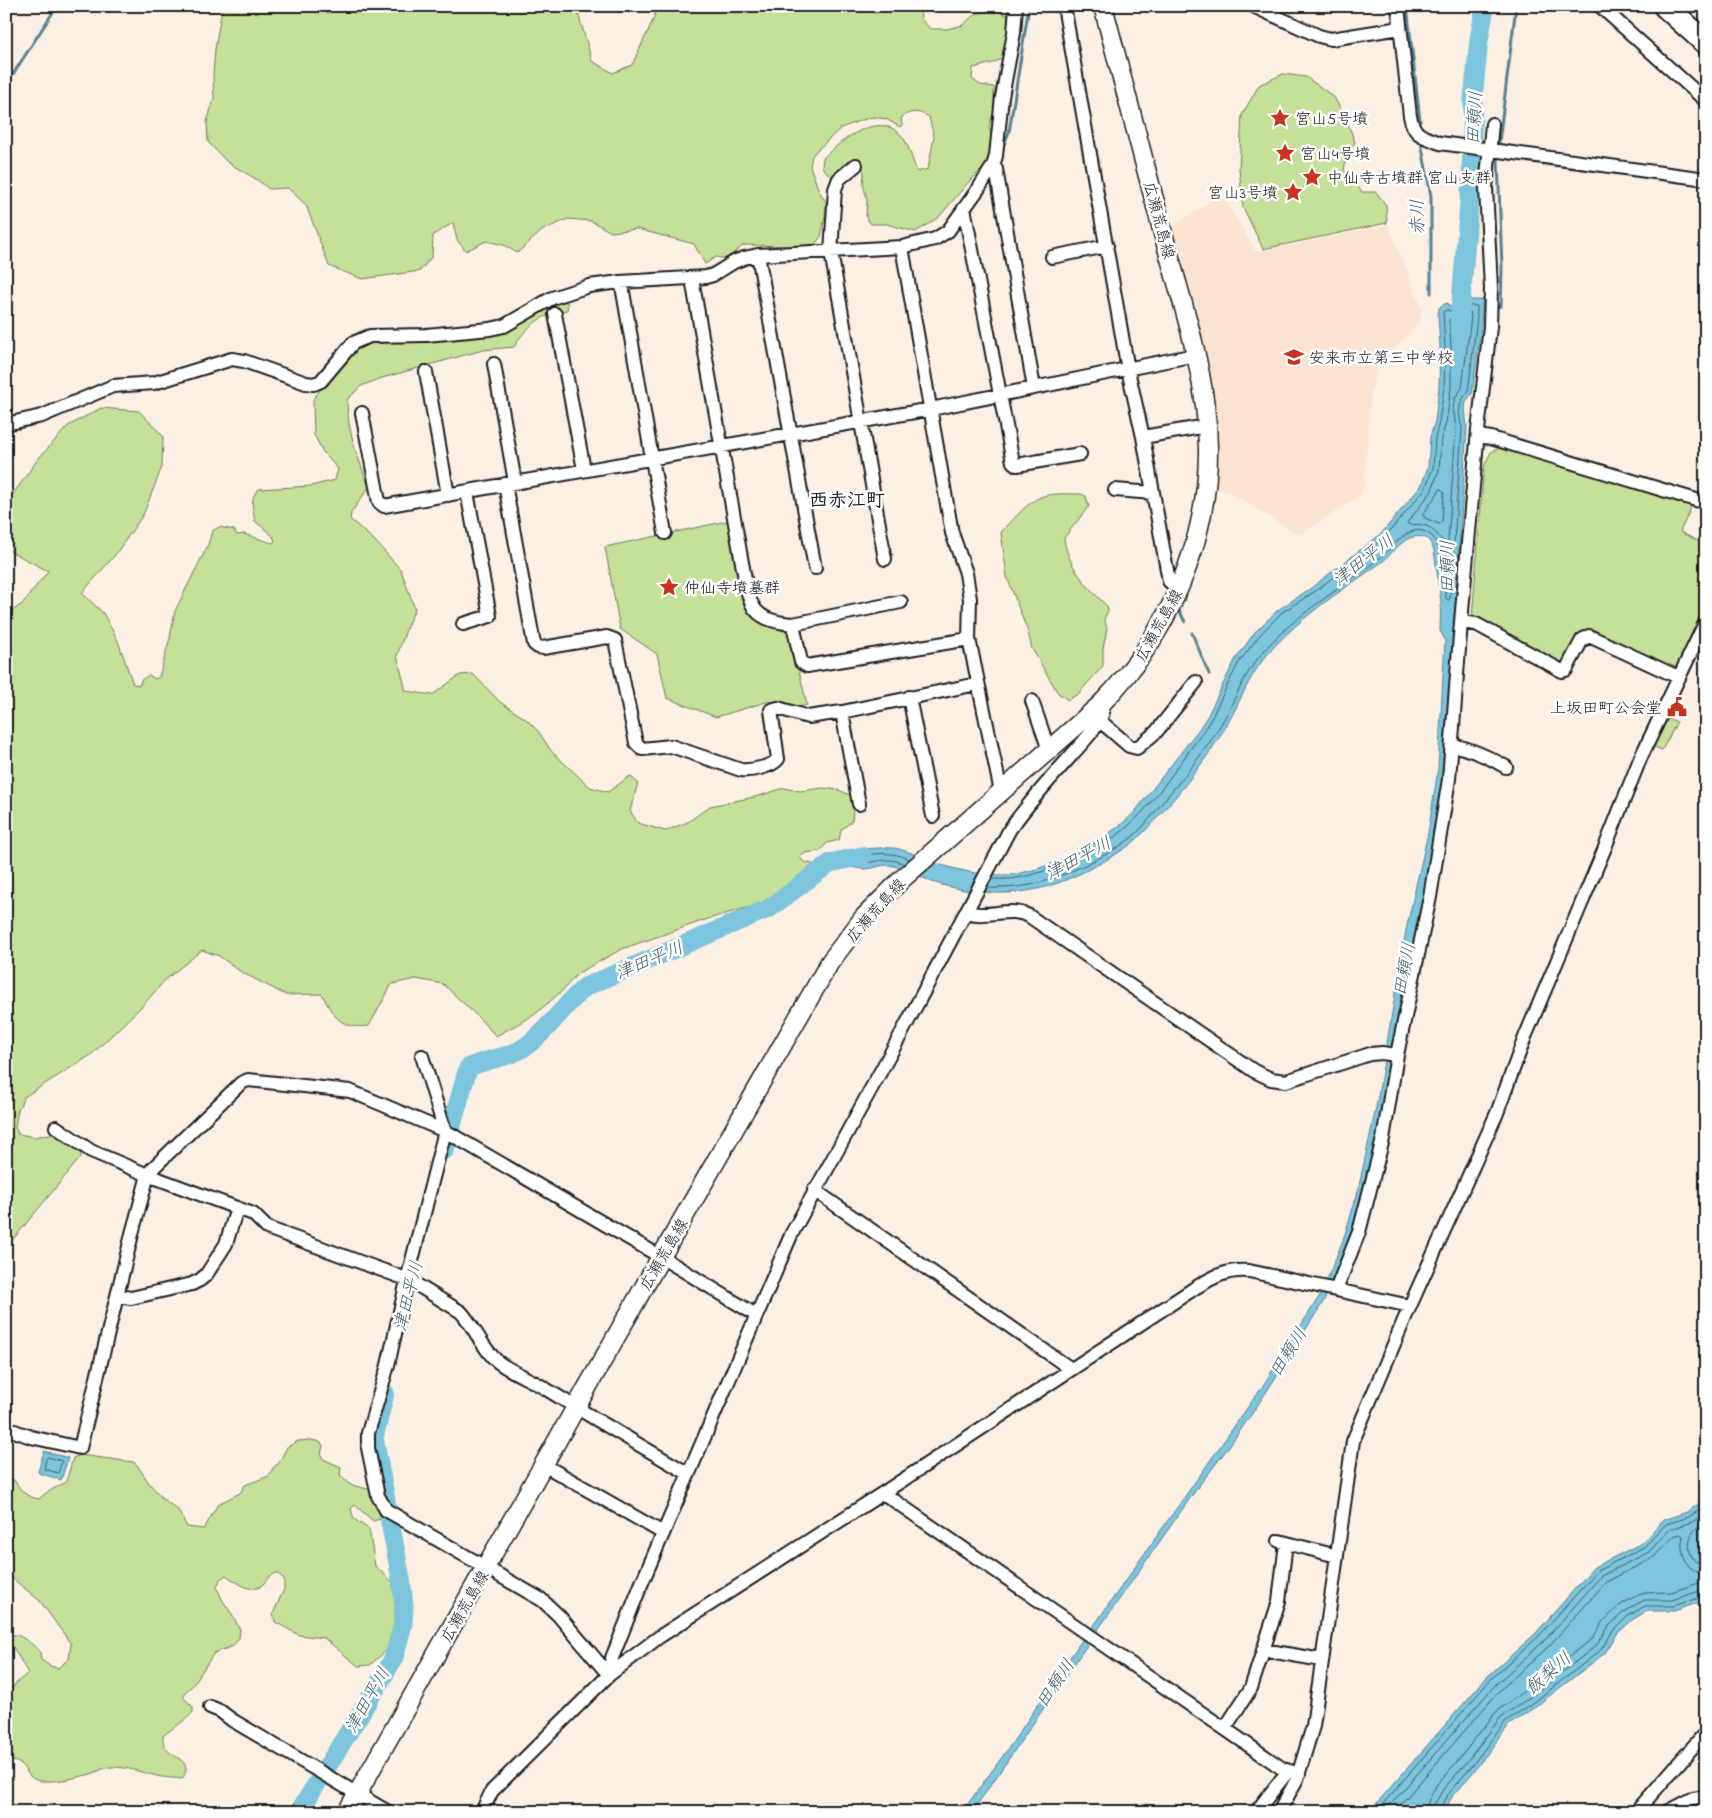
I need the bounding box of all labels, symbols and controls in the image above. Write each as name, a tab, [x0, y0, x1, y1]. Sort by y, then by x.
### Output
water label: 田頼川	[1462, 90, 1490, 146]
place icon: 宮山5号墳	[1269, 107, 1291, 129]
place label: 宮山5号墳	[1295, 108, 1368, 132]
place icon: 宮山4号墳	[1274, 142, 1296, 164]
place label: 宮山4号墳	[1300, 143, 1371, 167]
place icon: 中仙寺古墳群 宮山支群	[1301, 166, 1323, 188]
place label: 中仙寺古墳群 宮山支群	[1327, 167, 1491, 191]
street label: 広瀬荒島線	[1136, 179, 1180, 262]
place icon: 宮山3号墳	[1282, 181, 1304, 203]
place label: 宮山3号墳	[1207, 182, 1278, 206]
water label: 赤川	[1406, 199, 1432, 235]
school or university icon: 安来市立第三中学校	[1283, 346, 1305, 368]
place label: 安来市立第三中学校	[1309, 347, 1453, 371]
district label: 西赤江町	[809, 488, 885, 515]
water label: 津田平川	[1328, 529, 1401, 594]
water label: 田頼川	[1436, 540, 1462, 594]
place icon: 仲仙寺墳墓群	[658, 576, 680, 598]
place label: 仲仙寺墳墓群	[684, 577, 780, 601]
street label: 広瀬荒島線	[1130, 585, 1190, 667]
public building icon: 上坂田町公会堂	[1666, 696, 1688, 718]
place label: 上坂田町公会堂	[1550, 697, 1662, 721]
water label: 津田平川	[1041, 831, 1117, 888]
street label: 広瀬荒島線	[841, 874, 912, 949]
water label: 津田平川	[612, 936, 688, 988]
water label: 田頼川	[1388, 940, 1424, 998]
street label: 広瀬荒島線	[634, 1214, 695, 1296]
water label: 津田平川	[389, 1258, 431, 1335]
water label: 田頼川	[1264, 1323, 1315, 1383]
street label: 広瀬荒島線	[435, 1566, 496, 1648]
water label: 飯梨川	[1520, 1647, 1578, 1702]
water label: 田頼川	[1031, 1654, 1083, 1714]
water label: 津田平川	[339, 1663, 398, 1739]

